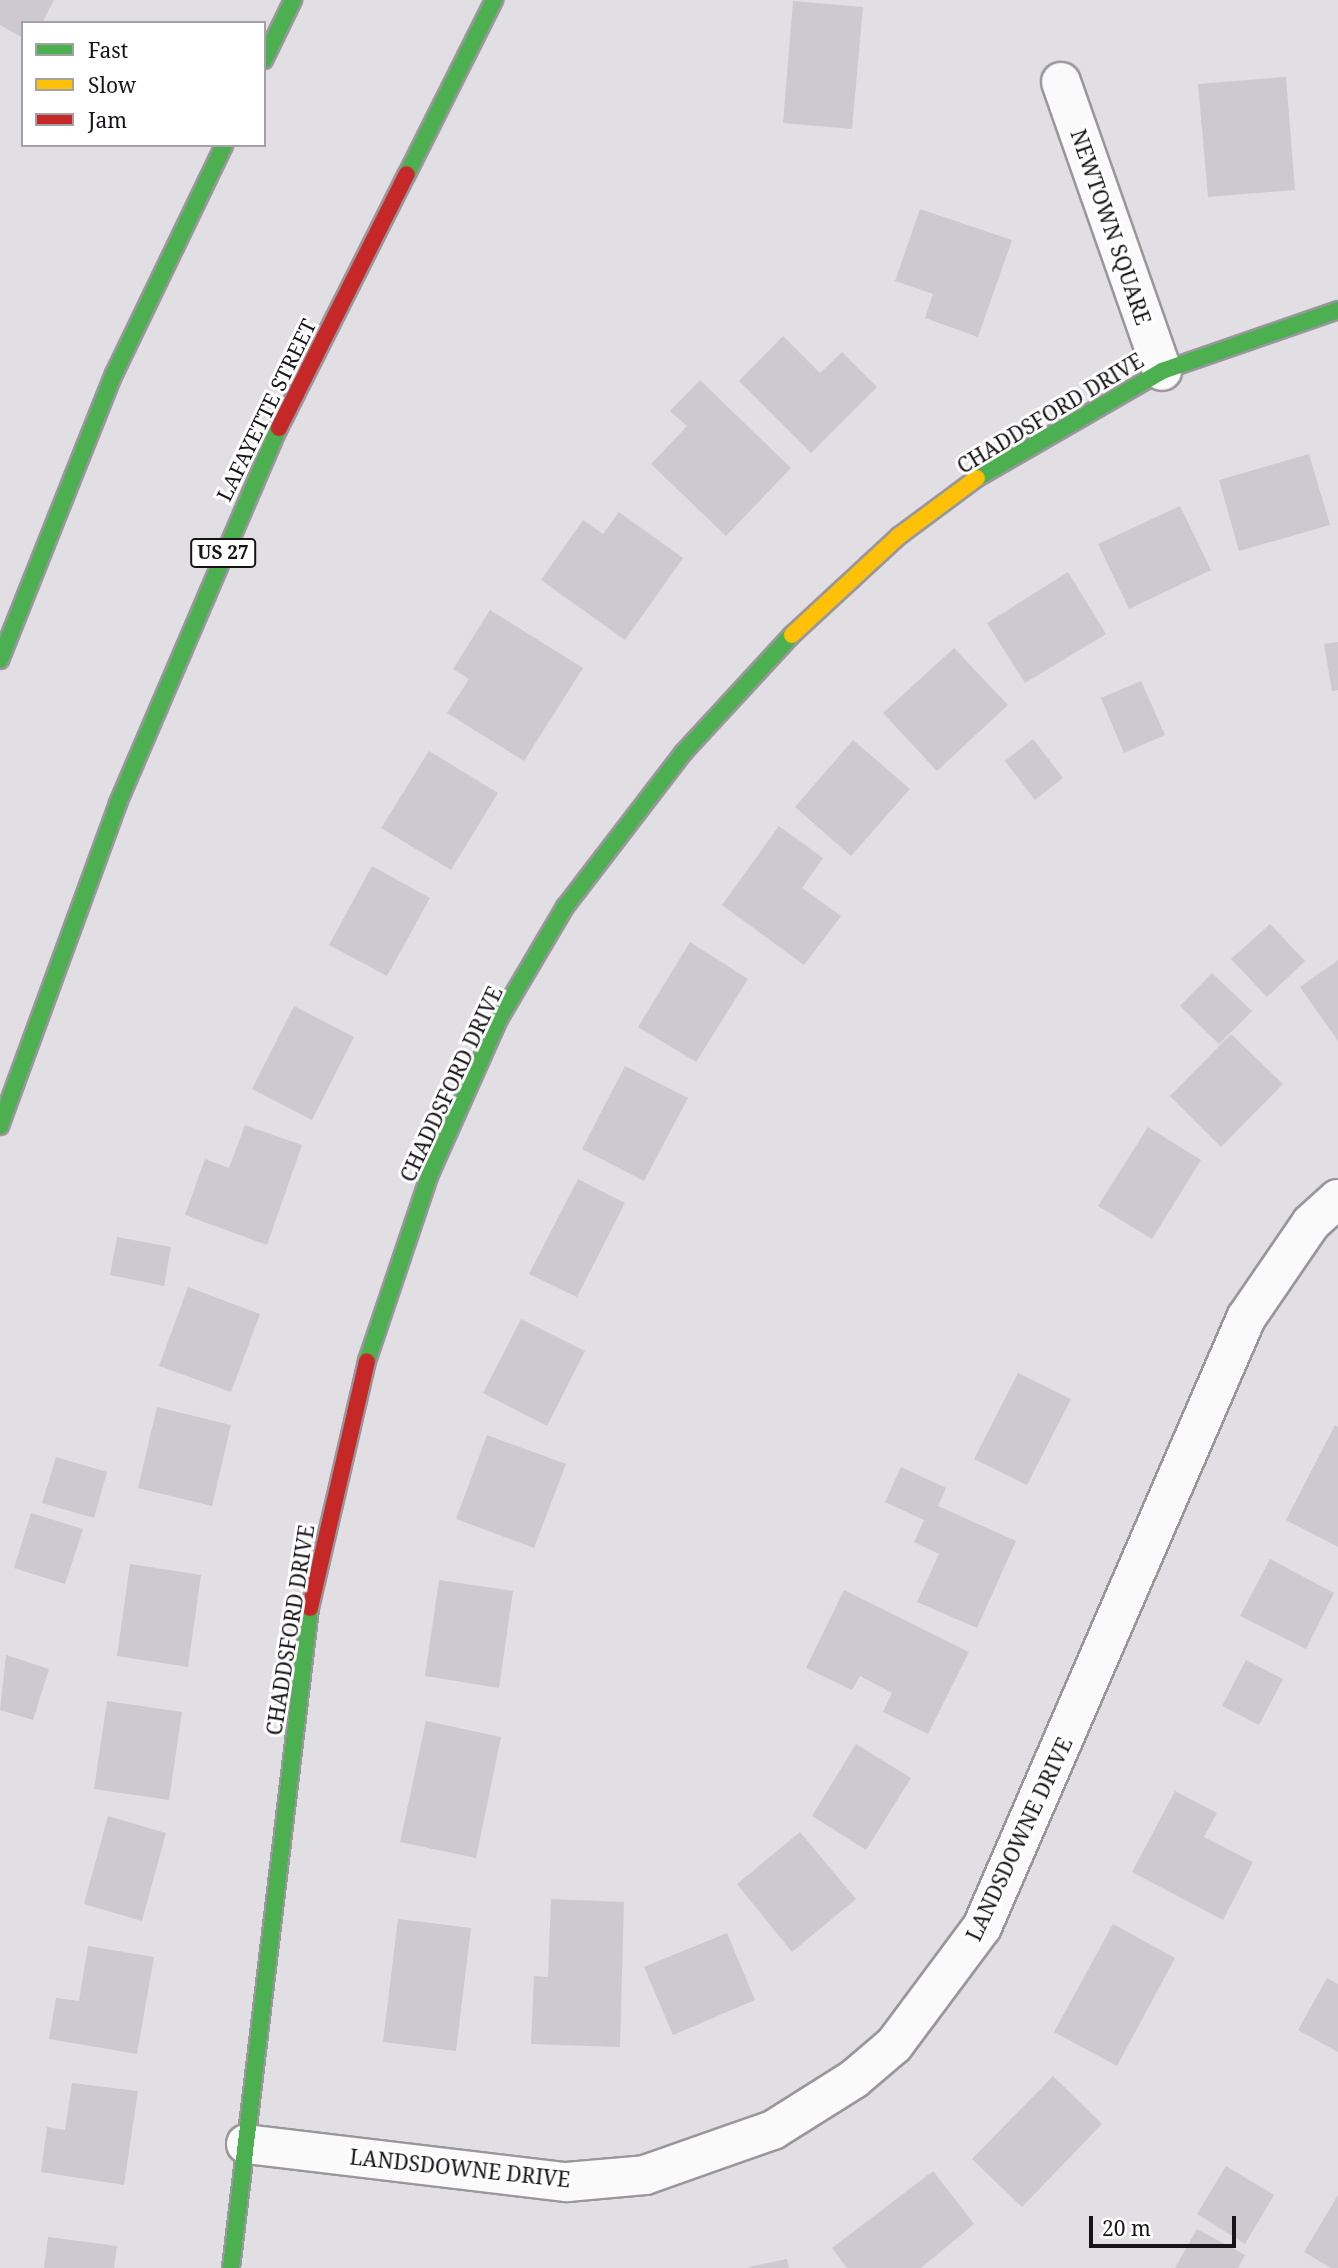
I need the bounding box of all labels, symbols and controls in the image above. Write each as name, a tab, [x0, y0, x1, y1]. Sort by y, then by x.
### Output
legend	[21, 21, 266, 147]
text: Fast	[88, 36, 128, 64]
text: Slow	[88, 71, 136, 99]
text: Jam	[88, 106, 127, 134]
street label: NEWTOWN SQUARE	[1066, 126, 1156, 328]
street label: LAFAYETTE STREET	[211, 315, 321, 505]
street label: CHADDSFORD DRIVE	[952, 347, 1148, 479]
road number: US 27	[190, 538, 256, 568]
street label: CHADDSFORD DRIVE	[395, 982, 507, 1186]
street label: CHADDSFORD DRIVE	[261, 1523, 319, 1737]
street label: LANDSDOWNE DRIVE	[961, 1733, 1077, 1945]
street label: LANDSDOWNE DRIVE	[348, 2144, 572, 2192]
scale bar	[1093, 2202, 1240, 2246]
text: 20 m	[1102, 2214, 1151, 2242]

